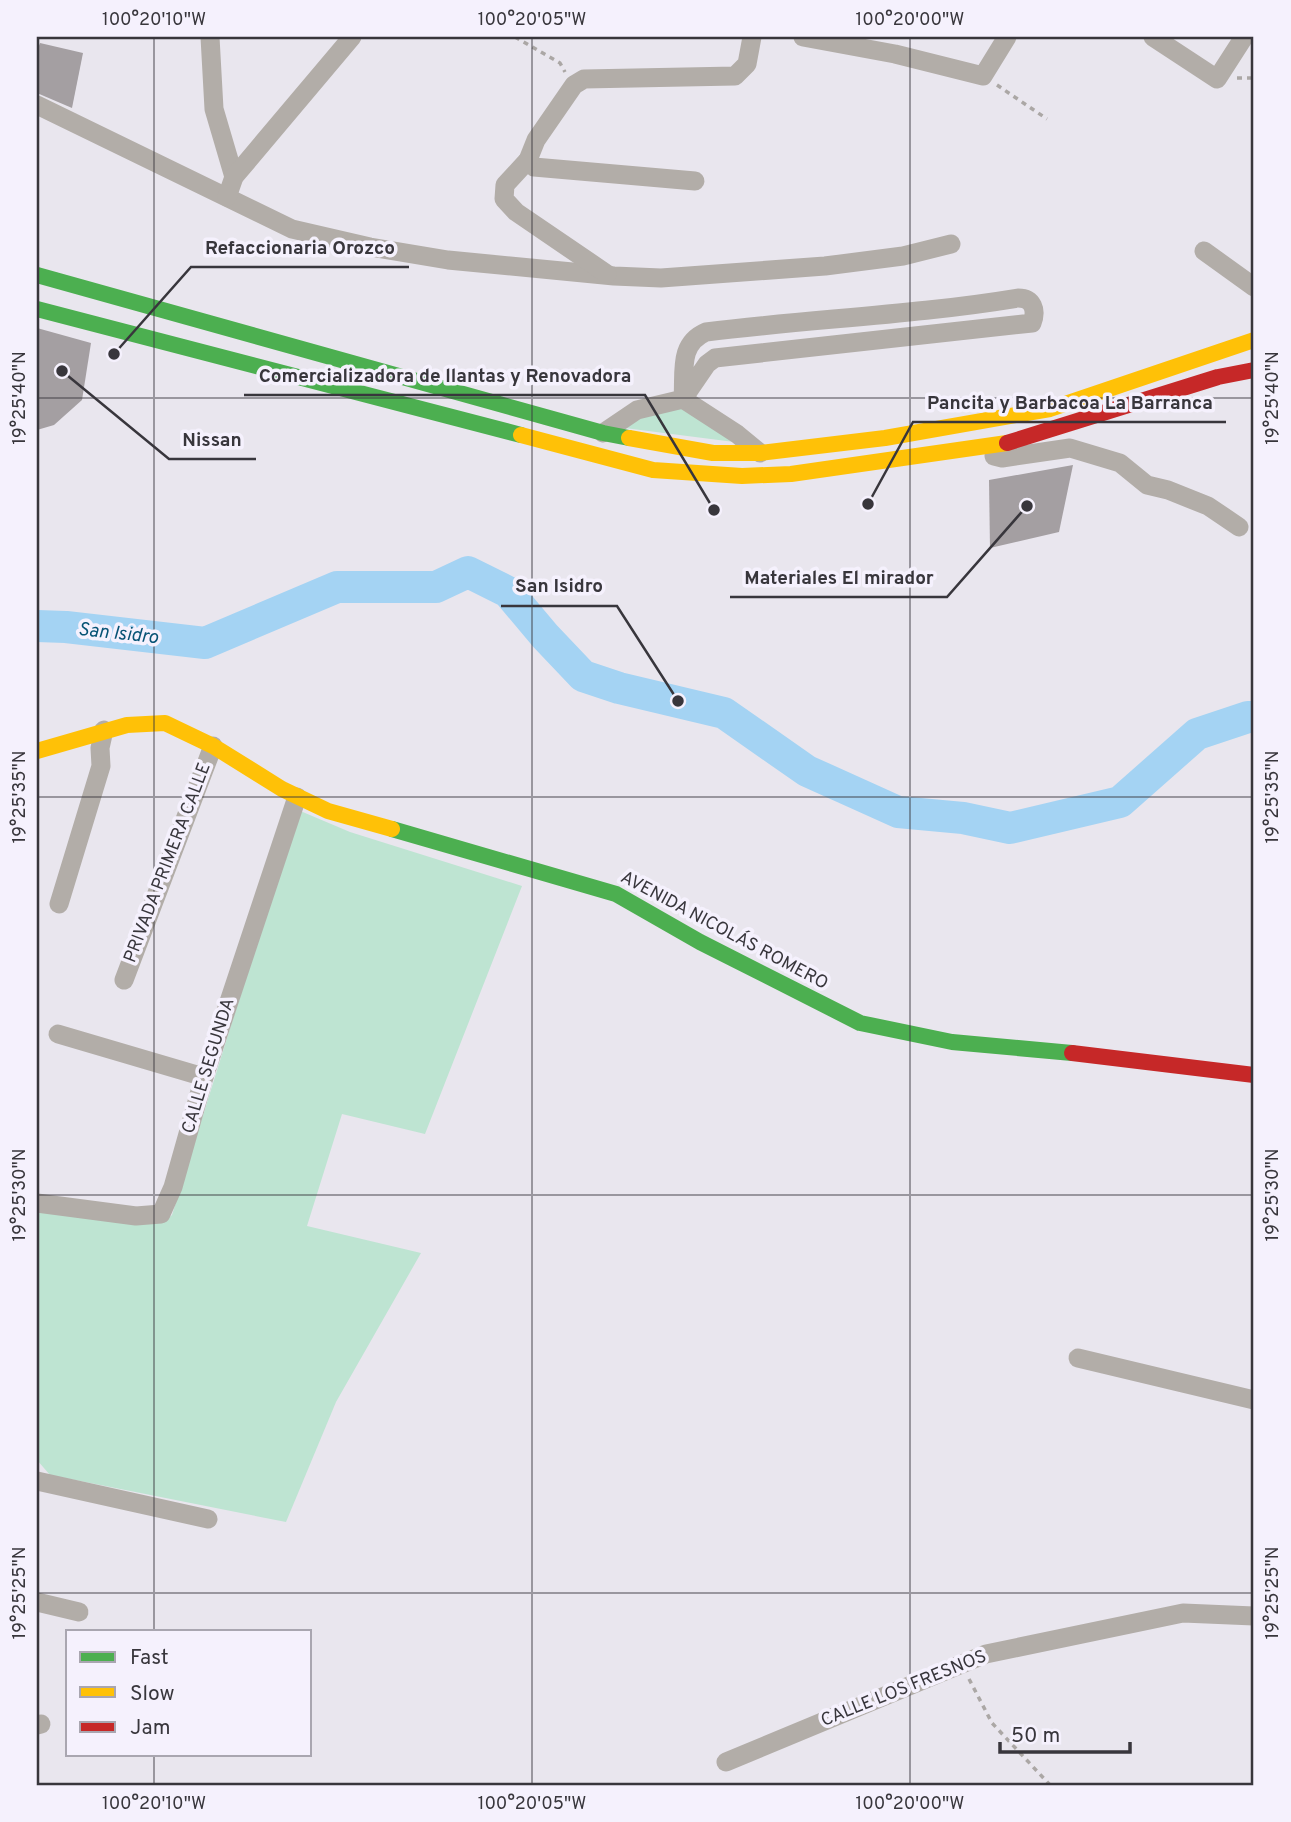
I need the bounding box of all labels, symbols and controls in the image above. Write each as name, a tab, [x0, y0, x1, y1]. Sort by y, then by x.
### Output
text: 100°20'10"W	[102, 9, 206, 32]
text: 100°20'05"W	[478, 9, 586, 32]
text: 100°20'00"W	[856, 9, 964, 32]
callout: Refaccionaria Orozco	[191, 227, 409, 267]
text: Refaccionaria Orozco	[205, 237, 395, 261]
text: 19°25'40"N	[9, 351, 32, 445]
text: 19°25'40"N	[1262, 351, 1285, 445]
callout: Comercializadora de llantas y Renovadora	[244, 355, 645, 395]
text: Comercializadora de llantas y Renovadora	[259, 365, 631, 389]
callout: Pancita y Barbacoa La Barranca	[913, 382, 1226, 422]
text: Pancita y Barbacoa La Barranca	[927, 392, 1213, 416]
callout: Nissan	[169, 419, 256, 459]
text: Nissan	[182, 429, 242, 453]
callout: Materiales El mirador	[730, 557, 947, 597]
callout: San Isidro	[501, 566, 617, 606]
text: Materiales El mirador	[744, 567, 934, 591]
text: San Isidro	[515, 575, 603, 599]
water label: San Isidro	[77, 618, 160, 650]
text: 19°25'35"N	[9, 751, 32, 843]
text: 19°25'35"N	[1262, 751, 1285, 843]
street label: PRIVADA PRIMERA CALLE	[119, 760, 217, 966]
street label: AVENIDA NICOLÁS ROMERO	[616, 865, 833, 996]
street label: CALLE SEGUNDA	[177, 995, 241, 1137]
text: 19°25'30"N	[9, 1148, 32, 1242]
text: 19°25'30"N	[1262, 1148, 1285, 1242]
text: 19°25'25"N	[9, 1546, 32, 1640]
text: 19°25'25"N	[1262, 1546, 1285, 1640]
legend	[66, 1630, 312, 1756]
text: Fast	[130, 1645, 169, 1672]
street label: CALLE LOS FRESNOS	[818, 1645, 990, 1733]
text: Slow	[130, 1681, 175, 1708]
scale bar	[1000, 1710, 1130, 1754]
text: Jam	[130, 1715, 171, 1742]
text: 50 m	[1011, 1723, 1060, 1750]
text: 100°20'10"W	[102, 1793, 206, 1816]
text: 100°20'05"W	[478, 1793, 586, 1816]
text: 100°20'00"W	[856, 1793, 964, 1816]

